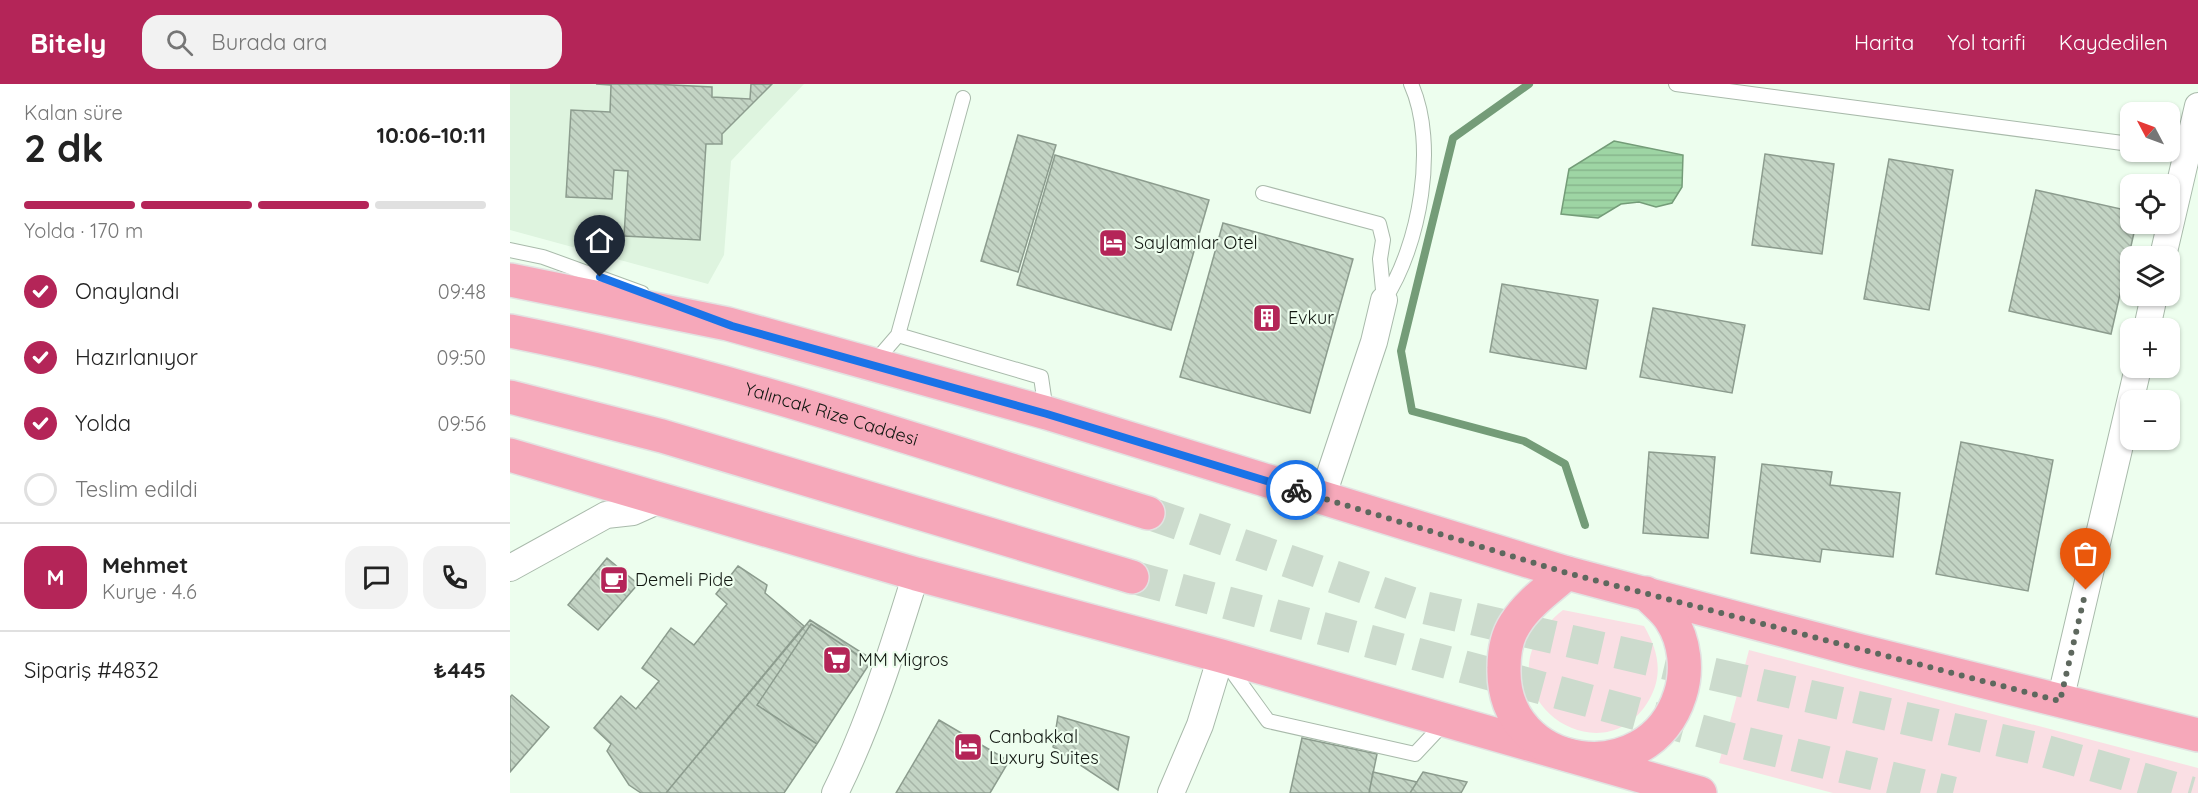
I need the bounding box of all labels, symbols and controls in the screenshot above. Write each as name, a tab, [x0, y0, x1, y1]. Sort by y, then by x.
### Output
search box	[142, 15, 562, 69]
text: Bitely	[30, 25, 106, 60]
icon: search	[163, 26, 196, 59]
text: Burada ara	[211, 28, 327, 56]
text: Harita	[1854, 29, 1914, 55]
text: Yol tarifi	[1947, 29, 2026, 55]
text: Kaydedilen	[2059, 29, 2168, 55]
text: Kalan süre	[24, 100, 123, 125]
north arrow	[2120, 102, 2180, 162]
map controls	[2120, 102, 2180, 450]
text: 10:06–10:11	[377, 121, 486, 149]
text: 2 dk	[24, 123, 104, 172]
button: locate	[2120, 174, 2180, 234]
pin	[574, 215, 625, 277]
text: Yolda · 170 m	[24, 218, 143, 243]
icon: home	[583, 224, 616, 257]
hotel icon: Saylamlar Otel	[1097, 227, 1129, 259]
place label: Saylamlar Otel	[1134, 231, 1258, 254]
button: layers	[2120, 246, 2180, 306]
icon: check	[24, 275, 57, 308]
text: Onaylandı	[75, 277, 180, 305]
text: 09:48	[438, 279, 486, 304]
building icon: Evkur	[1251, 302, 1283, 334]
place label: Evkur	[1288, 306, 1334, 329]
button: +	[2120, 318, 2180, 378]
icon: check	[24, 341, 57, 374]
text: Hazırlanıyor	[75, 343, 198, 371]
text: 09:50	[436, 345, 486, 370]
street label: Yalıncak Rize Caddesi	[742, 377, 921, 451]
button: −	[2120, 390, 2180, 450]
icon: check	[24, 407, 57, 440]
text: Yolda	[75, 409, 131, 437]
text: 09:56	[438, 411, 486, 436]
courier	[1266, 460, 1326, 520]
icon: bike	[1280, 474, 1313, 507]
text: Teslim edildi	[75, 475, 198, 503]
pin	[2060, 528, 2111, 590]
icon: bag	[2069, 537, 2102, 570]
button: chat	[345, 546, 408, 609]
button: phone	[423, 546, 486, 609]
text: Mehmet	[102, 551, 188, 579]
text: M	[46, 563, 65, 591]
cafe icon: Demeli Pide	[598, 564, 630, 596]
place label: Demeli Pide	[635, 568, 733, 591]
text: Kurye · 4.6	[102, 579, 197, 604]
supermarket icon: MM Migros	[821, 644, 853, 676]
place label: MM Migros	[858, 648, 949, 671]
text: Sipariş #4832	[24, 656, 159, 684]
text: ₺445	[434, 656, 486, 684]
place label: Canbakkal Luxury Suites	[989, 725, 1099, 769]
hotel icon: Canbakkal Luxury Suites	[952, 731, 984, 763]

